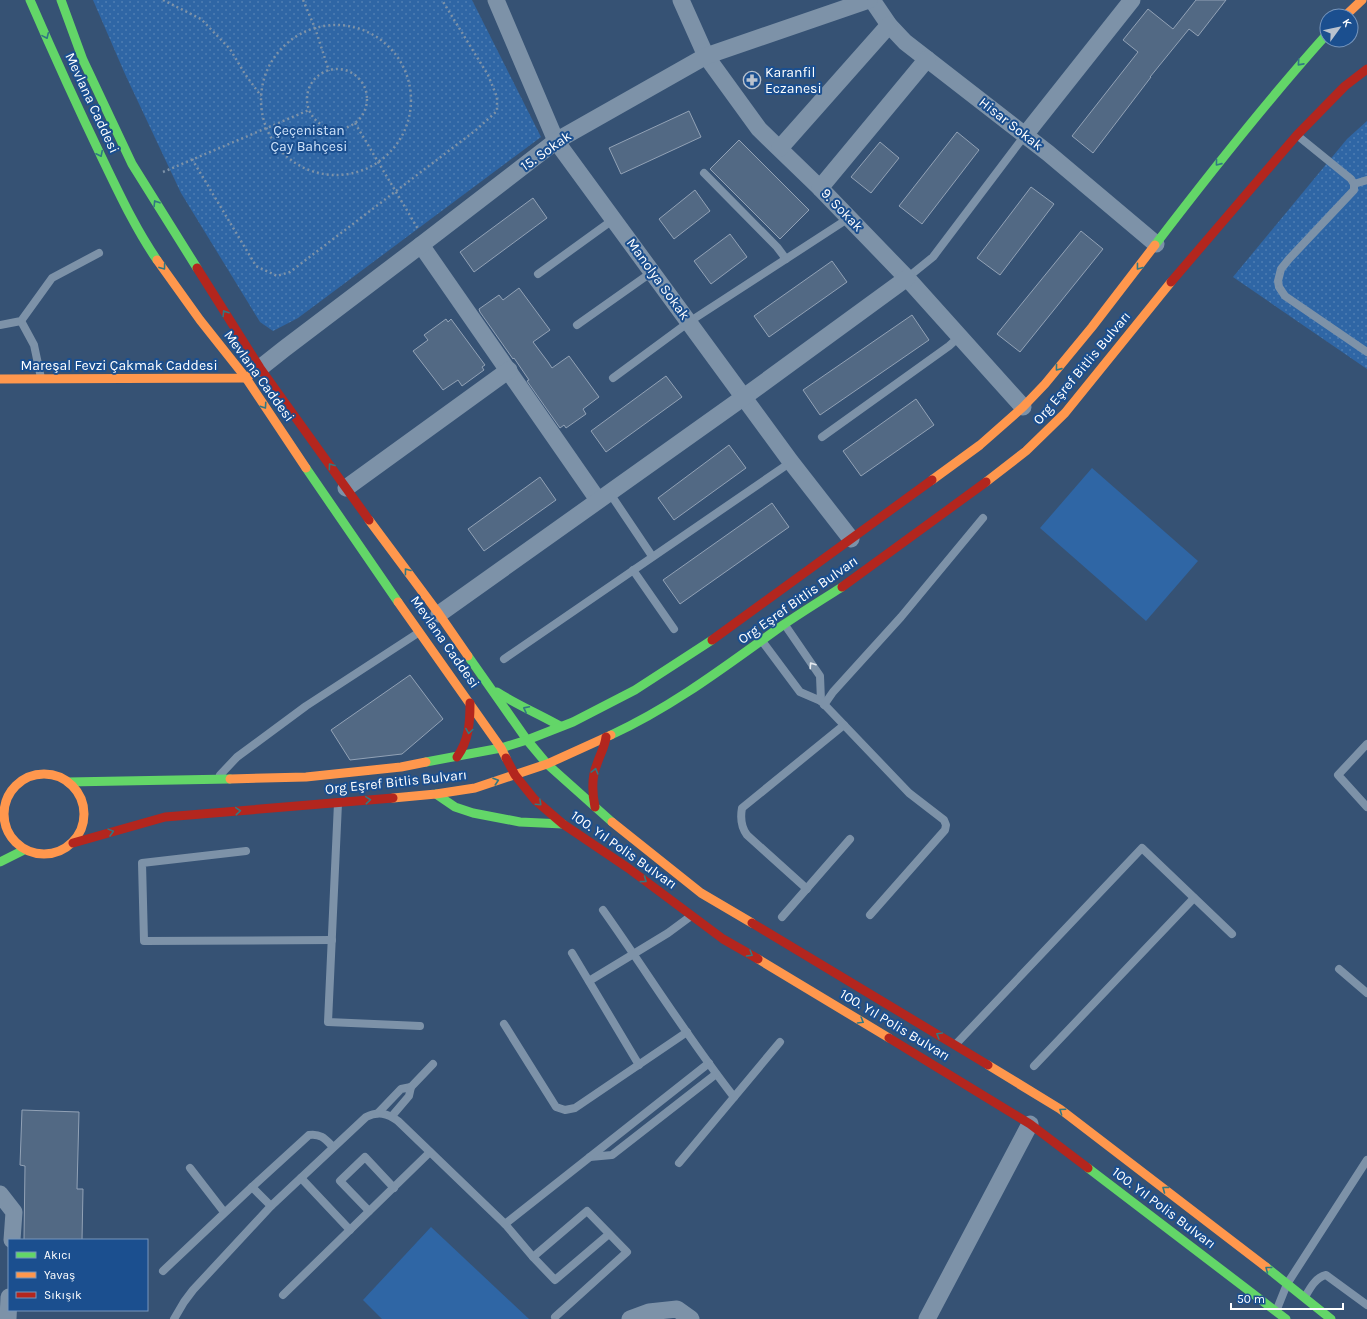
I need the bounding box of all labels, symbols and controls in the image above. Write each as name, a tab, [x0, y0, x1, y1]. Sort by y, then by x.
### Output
north arrow	[1319, 8, 1359, 48]
text: K	[1340, 16, 1355, 30]
one-way arrow	[41, 32, 49, 39]
street label: Mevlana Caddesi	[61, 50, 123, 156]
one-way arrow	[1298, 58, 1305, 66]
place label: Karanfil Eczanesi	[765, 64, 822, 97]
pharmacy icon: Karanfil Eczanesi	[742, 70, 762, 90]
street label: Hisar Sokak	[976, 94, 1046, 154]
park label: Çeçenistan Çay Bahçesi	[271, 122, 347, 155]
street label: 15. Sokak	[517, 127, 575, 175]
one-way arrow	[95, 149, 103, 157]
one-way arrow	[1216, 159, 1223, 166]
street label: 9. Sokak	[817, 185, 867, 235]
one-way arrow	[153, 200, 161, 207]
street label: Manolya Sokak	[623, 235, 693, 323]
one-way arrow	[1137, 262, 1144, 269]
one-way arrow	[158, 263, 165, 270]
street label: Org Eşref Bitlis Bulvarı	[1030, 308, 1134, 428]
one-way arrow	[222, 310, 230, 317]
street label: Mevlana Caddesi	[220, 327, 298, 425]
street label: Mareşal Fevzi Çakmak Caddesi	[20, 357, 218, 374]
one-way arrow	[1056, 364, 1063, 371]
one-way arrow	[259, 402, 267, 409]
one-way arrow	[328, 463, 336, 470]
street label: Org Eşref Bitlis Bulvarı	[735, 552, 861, 648]
one-way arrow	[404, 568, 412, 575]
street label: Mevlana Caddesi	[407, 593, 483, 691]
one-way arrow	[810, 662, 817, 669]
one-way arrow	[523, 706, 530, 714]
one-way arrow	[465, 728, 474, 735]
street label: Org Eşref Bitlis Bulvarı	[324, 766, 468, 798]
one-way arrow	[590, 768, 599, 775]
one-way arrow	[493, 778, 500, 786]
one-way arrow	[365, 795, 371, 804]
one-way arrow	[534, 798, 542, 806]
one-way arrow	[235, 807, 241, 816]
street label: 100. Yıl Polis Bulvarı	[568, 807, 680, 893]
one-way arrow	[107, 828, 114, 837]
one-way arrow	[639, 875, 646, 882]
one-way arrow	[746, 950, 753, 957]
street label: 100. Yıl Polis Bulvarı	[837, 985, 953, 1065]
one-way arrow	[857, 1016, 864, 1024]
one-way arrow	[936, 1032, 943, 1039]
one-way arrow	[1059, 1108, 1066, 1115]
street label: 100. Yıl Polis Bulvarı	[1109, 1163, 1219, 1253]
one-way arrow	[1163, 1187, 1170, 1194]
legend	[8, 1239, 148, 1311]
text: Akıcı	[44, 1248, 71, 1262]
one-way arrow	[1266, 1266, 1273, 1273]
text: Yavaş	[44, 1268, 75, 1282]
scale bar	[1231, 1285, 1343, 1311]
text: Sıkışık	[44, 1288, 82, 1302]
text: 50 m	[1237, 1292, 1265, 1306]

